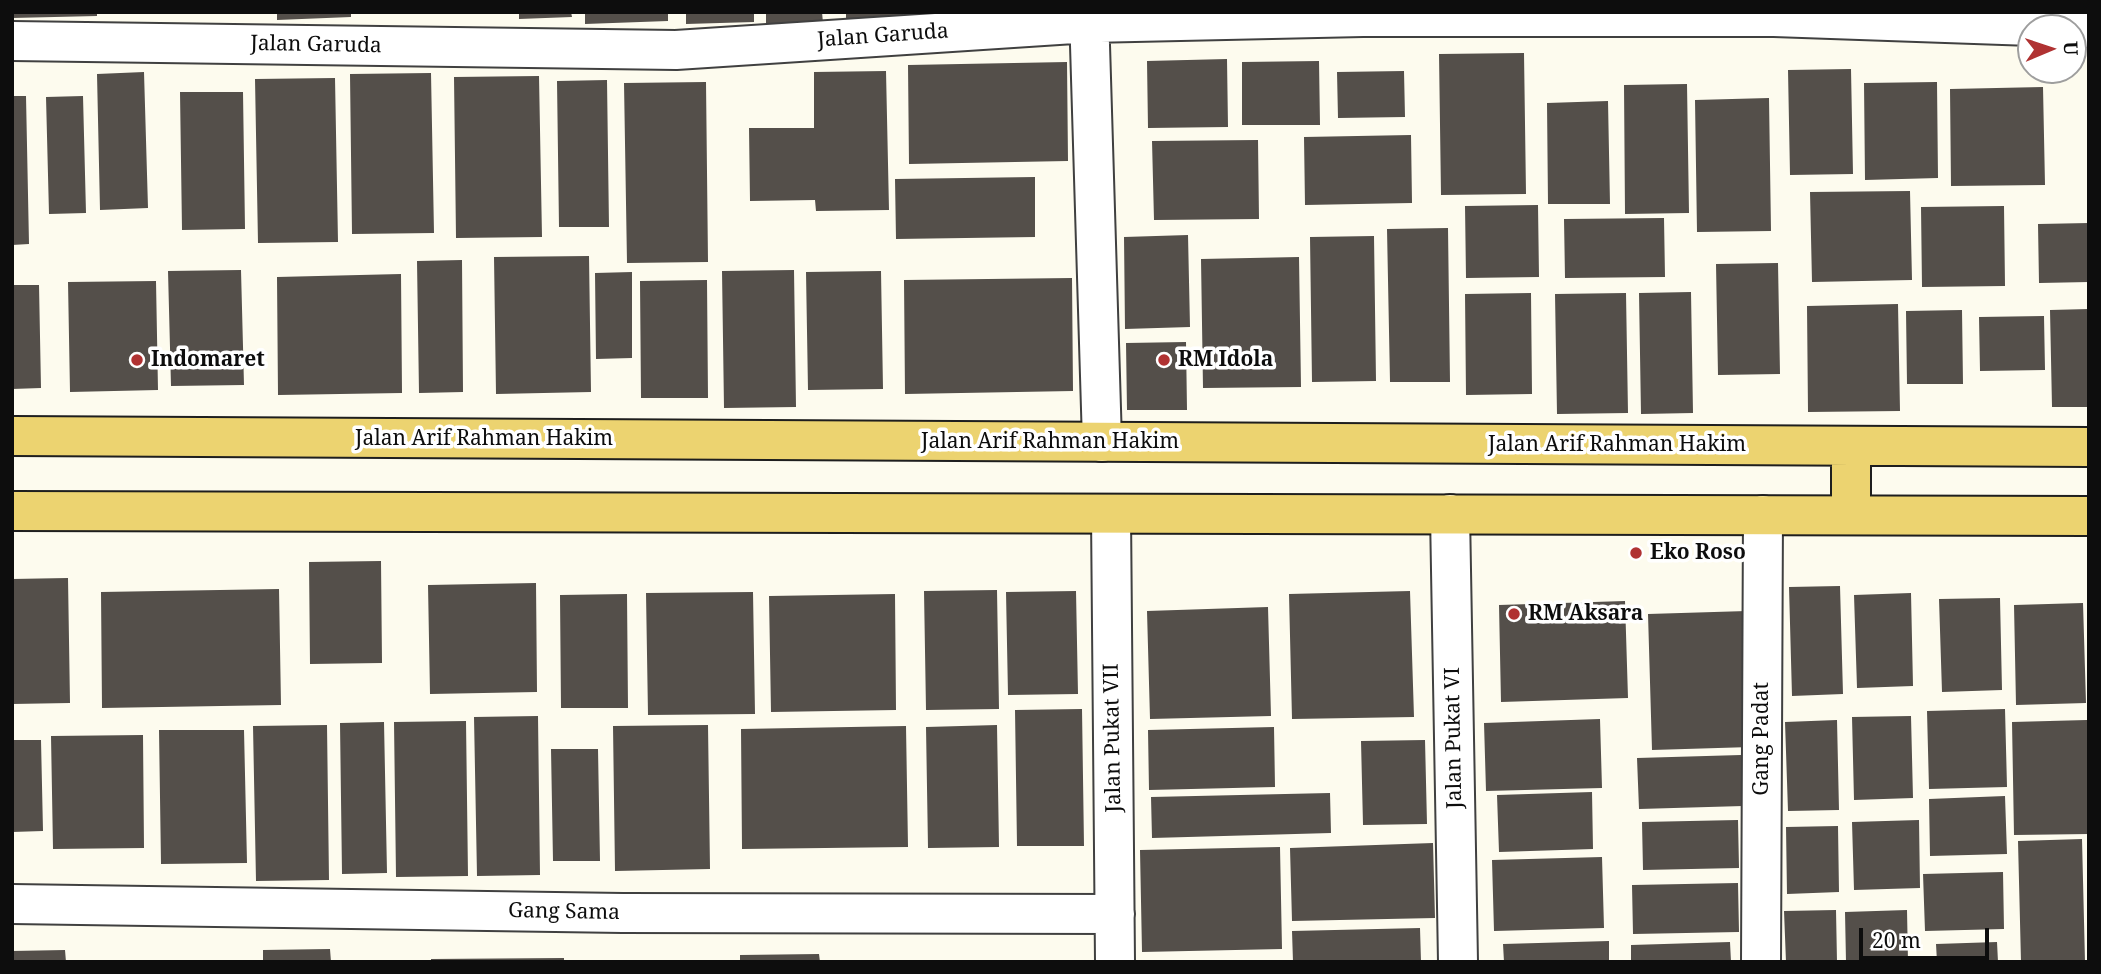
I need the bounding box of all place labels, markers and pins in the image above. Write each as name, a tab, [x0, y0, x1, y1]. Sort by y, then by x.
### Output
place label: Indomaret	[151, 347, 265, 373]
place label: RM Idola	[1178, 347, 1273, 373]
marker: Indomaret	[129, 352, 145, 368]
marker: RM Idola	[1156, 352, 1172, 368]
place label: Eko Roso	[1650, 540, 1746, 566]
marker: Eko Roso	[1628, 545, 1644, 561]
place label: RM Aksara	[1528, 601, 1643, 627]
marker: RM Aksara	[1506, 606, 1522, 622]

